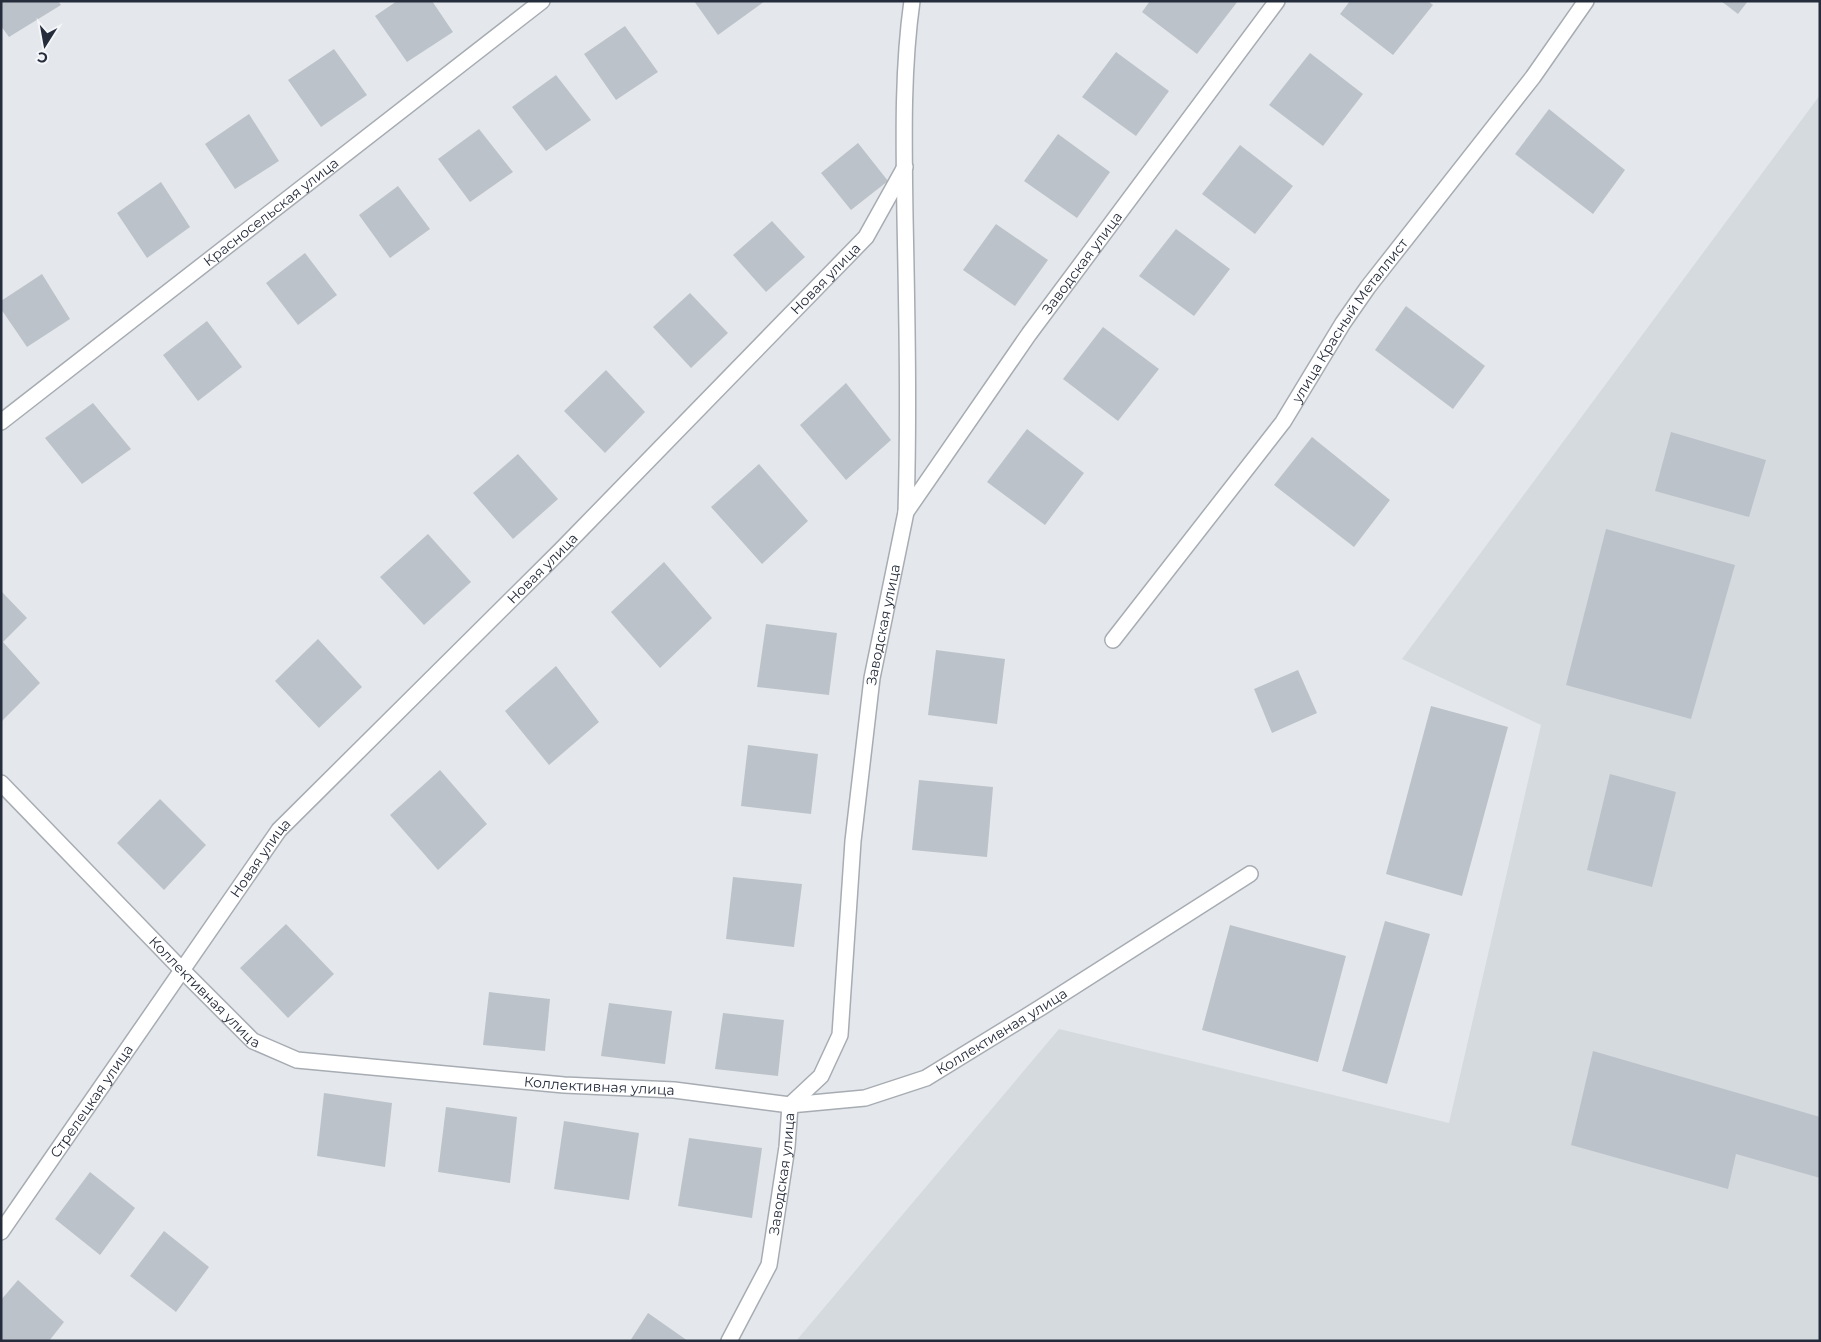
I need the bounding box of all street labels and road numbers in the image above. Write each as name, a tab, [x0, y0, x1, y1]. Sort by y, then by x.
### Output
street label: Красносельская улица	[200, 154, 342, 270]
street label: Заводская улица	[1038, 208, 1126, 318]
street label: улица Красный Металлист	[1287, 234, 1412, 407]
street label: Новая улица	[786, 239, 864, 318]
street label: Новая улица	[503, 529, 582, 608]
street label: Заводская улица	[862, 562, 904, 686]
street label: Новая улица	[226, 815, 294, 901]
street label: Коллективная улица	[145, 932, 263, 1052]
street label: Коллективная улица	[933, 984, 1070, 1079]
street label: Стрелецкая улица	[46, 1041, 137, 1161]
street label: Коллективная улица	[523, 1072, 675, 1099]
street label: Заводская улица	[765, 1112, 798, 1236]

